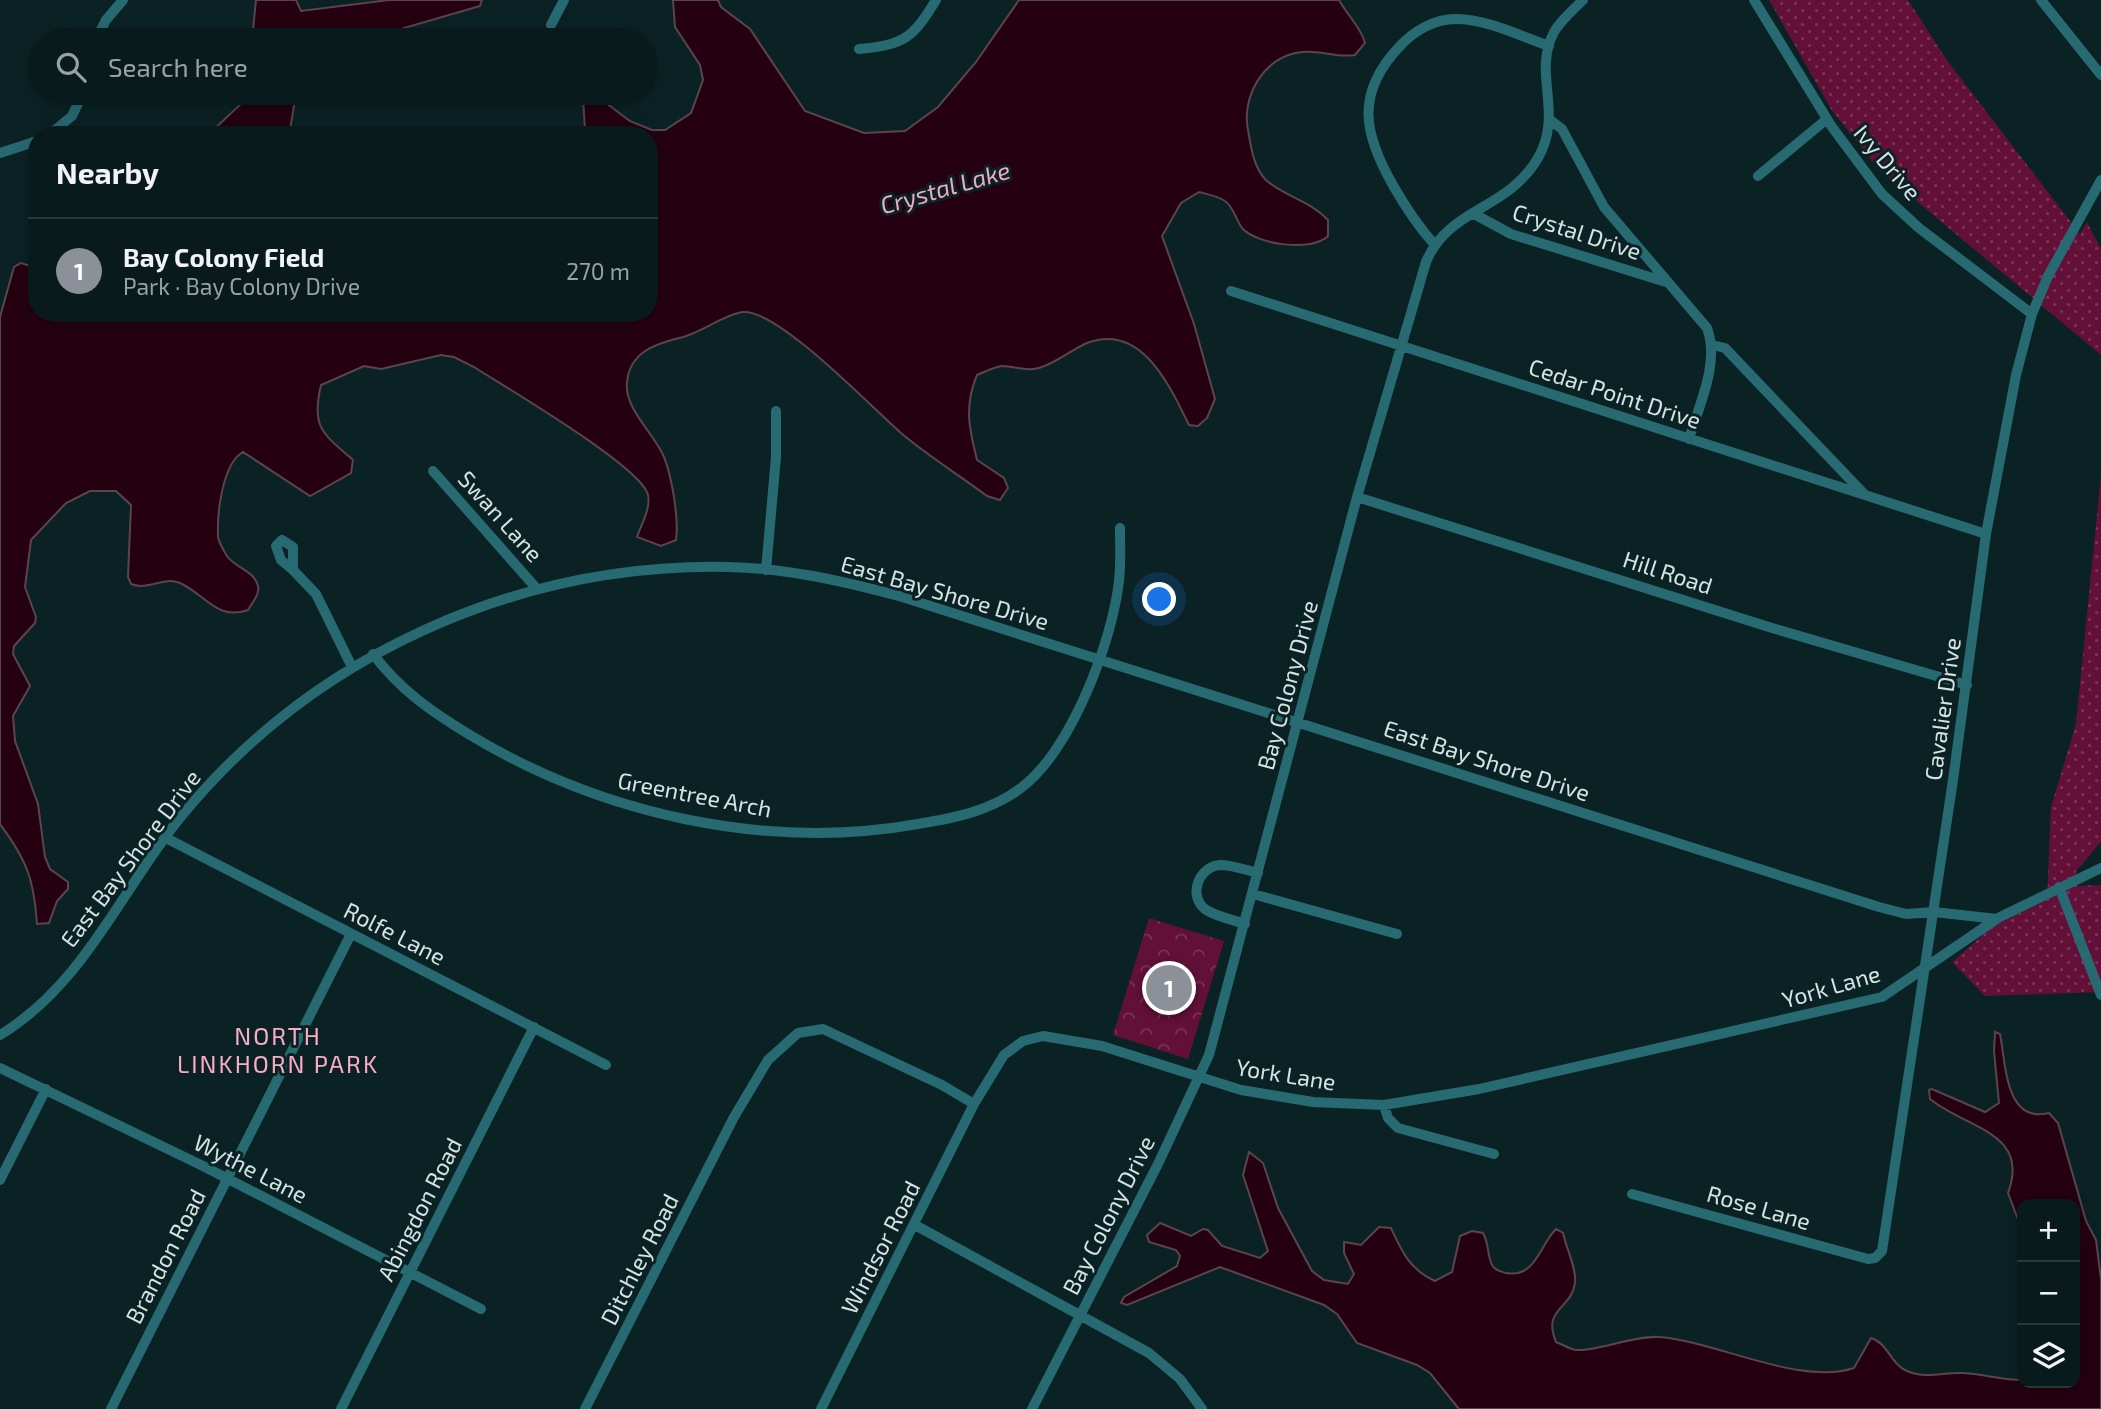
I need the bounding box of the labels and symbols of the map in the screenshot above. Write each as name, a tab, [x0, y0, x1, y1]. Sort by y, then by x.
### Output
street label: Ivy Drive	[1848, 119, 1928, 205]
water label: Crystal Lake	[877, 155, 1013, 219]
street label: Crystal Drive	[1509, 197, 1645, 265]
street label: Cedar Point Drive	[1525, 352, 1705, 434]
street label: Swan Lane	[453, 465, 549, 567]
street label: Hill Road	[1620, 544, 1716, 600]
street label: East Bay Shore Drive	[838, 549, 1052, 635]
your location	[1142, 582, 1176, 616]
street label: Bay Colony Drive	[1251, 597, 1323, 773]
street label: Cavalier Drive	[1918, 636, 1966, 782]
street label: East Bay Shore Drive	[1380, 713, 1594, 807]
street label: East Bay Shore Drive	[54, 764, 206, 952]
street label: Greentree Arch	[616, 765, 774, 823]
street label: Rolfe Lane	[340, 896, 450, 970]
street label: York Lane	[1779, 959, 1883, 1013]
pin: 1	[1146, 962, 1192, 1014]
district label: NORTH LINKHORN PARK	[177, 1021, 379, 1078]
street label: York Lane	[1234, 1052, 1338, 1096]
street label: Wythe Lane	[190, 1127, 312, 1209]
street label: Bay Colony Drive	[1056, 1131, 1160, 1299]
street label: Abingdon Road	[371, 1133, 467, 1285]
street label: Windsor Road	[834, 1176, 926, 1318]
street label: Rose Lane	[1704, 1179, 1814, 1235]
street label: Brandon Road	[119, 1184, 211, 1328]
street label: Ditchley Road	[594, 1189, 684, 1329]

